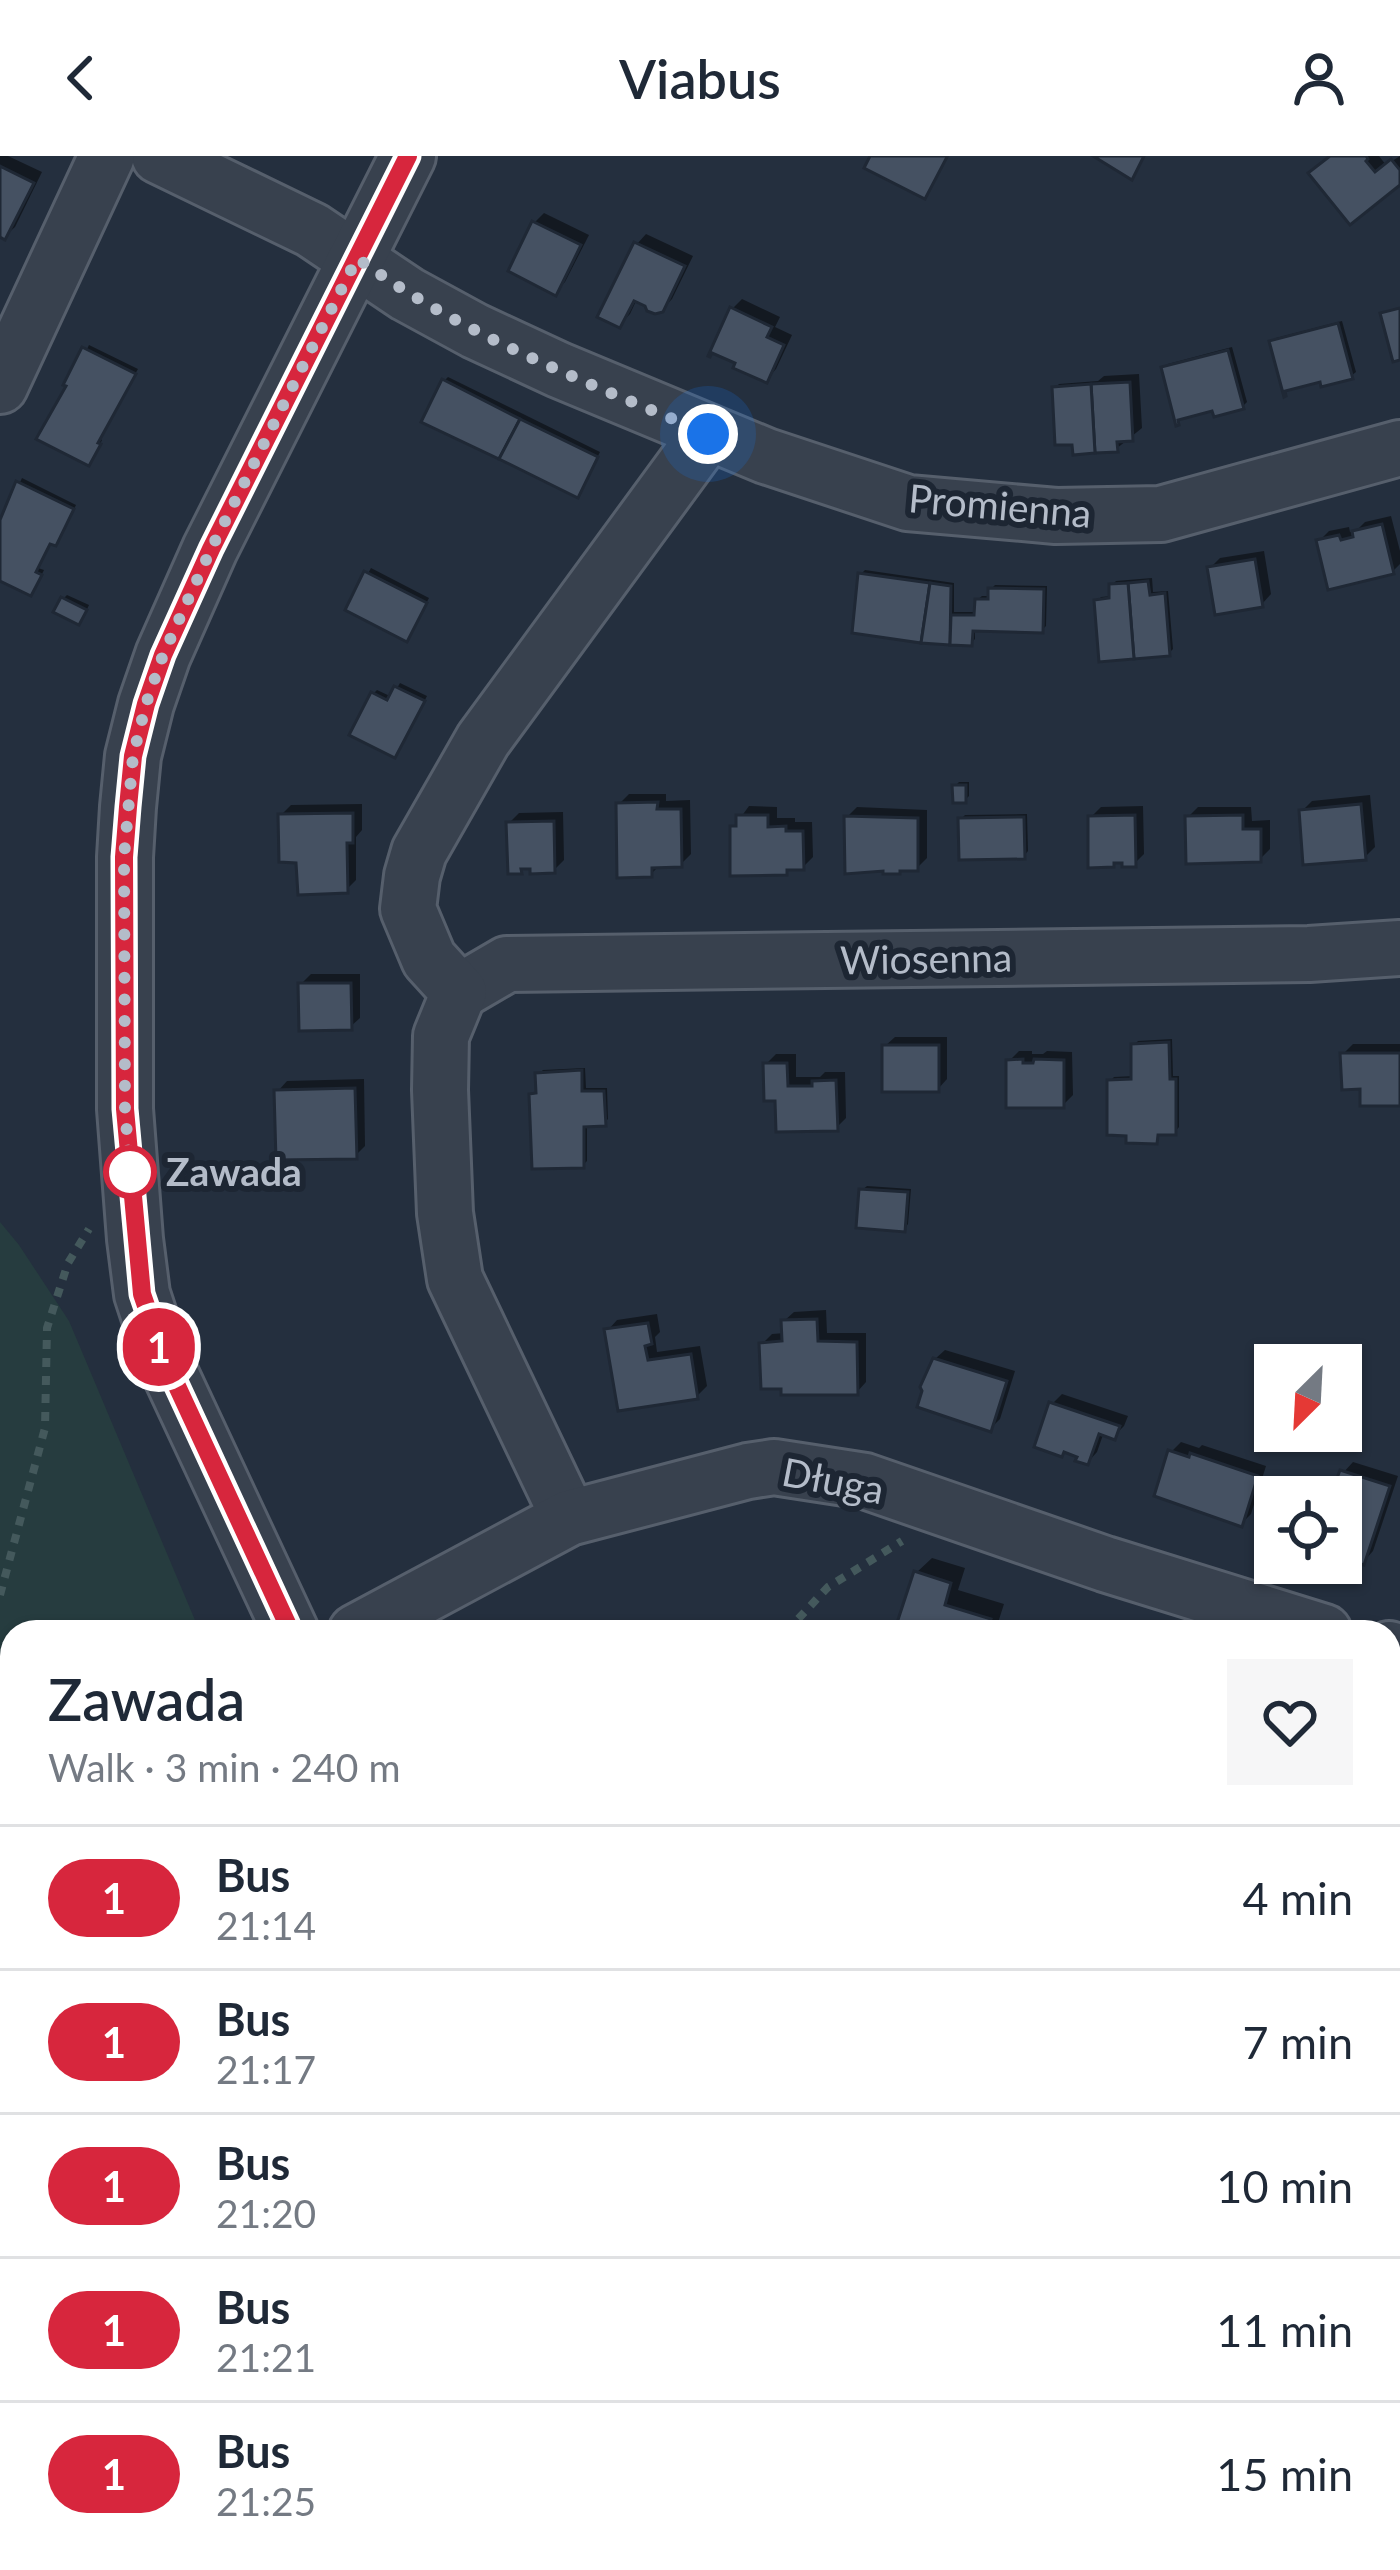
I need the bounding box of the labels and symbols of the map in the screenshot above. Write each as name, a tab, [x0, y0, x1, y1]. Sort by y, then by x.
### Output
your location	[678, 404, 738, 464]
street label: Promienna	[907, 474, 1093, 536]
street label: Wiosenna	[840, 934, 1012, 982]
marker: Zawada	[105, 1147, 155, 1197]
place label: Zawada	[166, 1148, 302, 1194]
line badge: 1	[120, 1308, 198, 1386]
north arrow	[1254, 1344, 1362, 1452]
street label: Długa	[778, 1448, 888, 1512]

